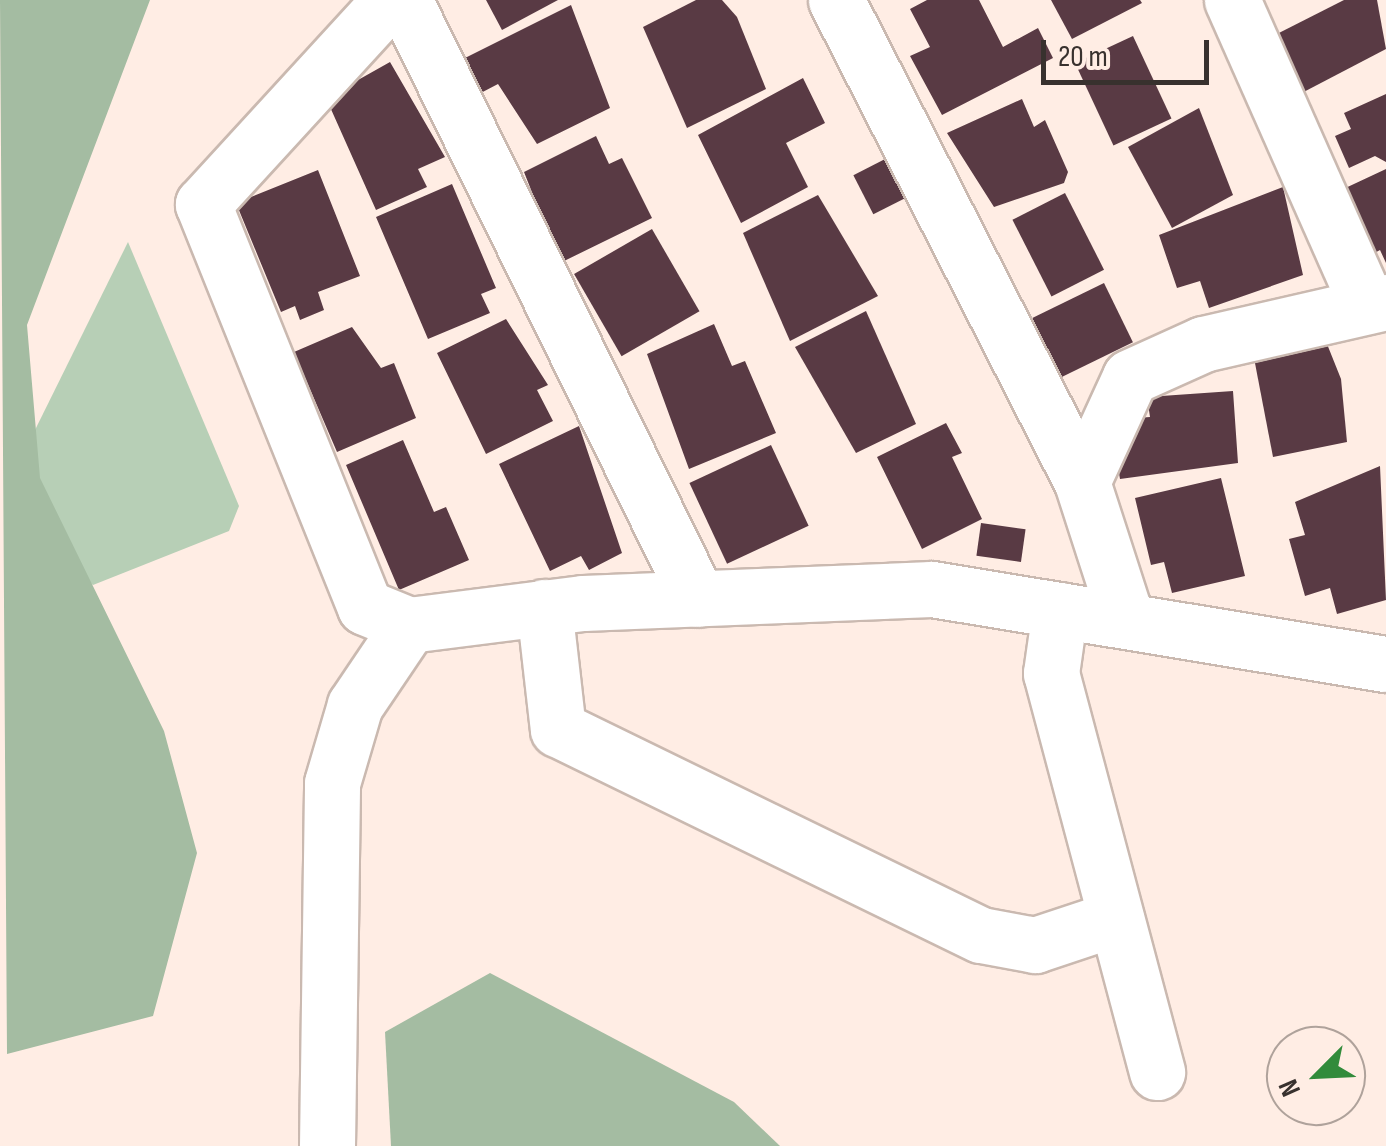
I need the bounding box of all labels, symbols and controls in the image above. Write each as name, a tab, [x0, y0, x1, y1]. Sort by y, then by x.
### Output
scale bar	[1046, 20, 1214, 82]
text: 20 m	[1058, 39, 1108, 75]
north arrow	[1266, 1026, 1366, 1126]
text: N	[1272, 1074, 1308, 1101]

